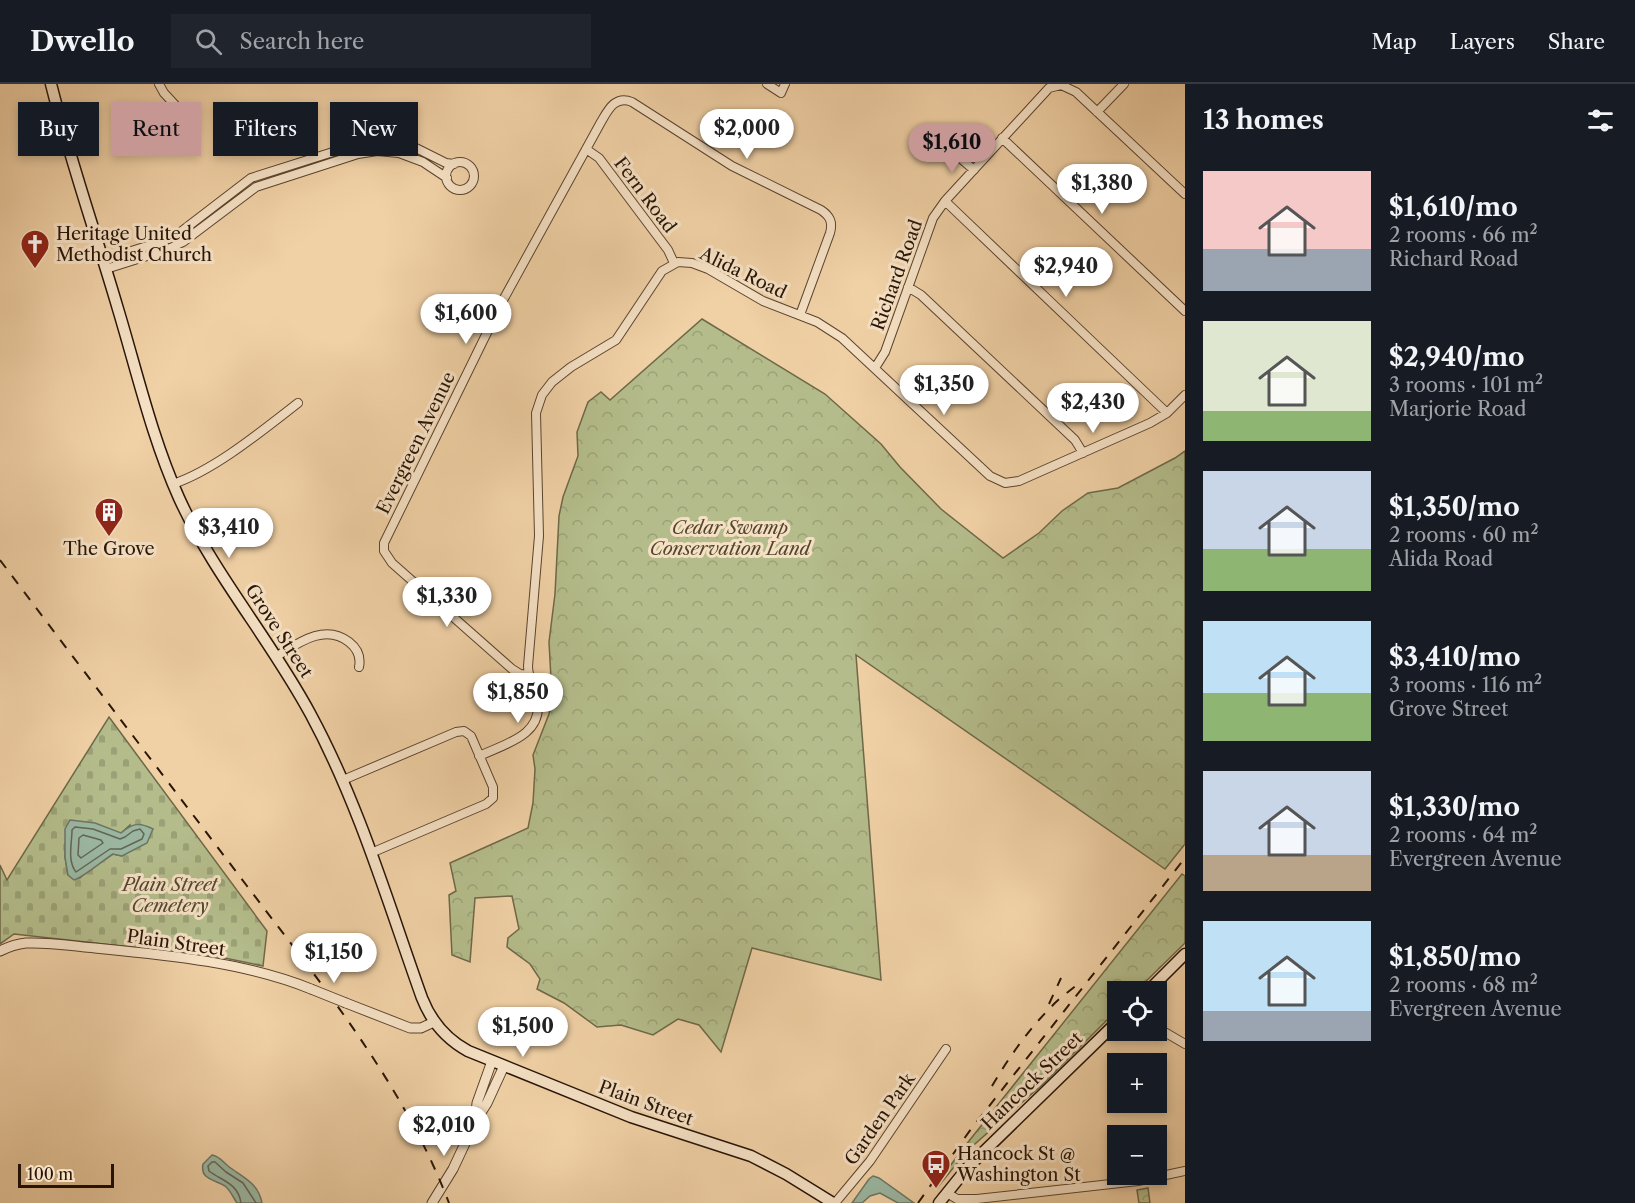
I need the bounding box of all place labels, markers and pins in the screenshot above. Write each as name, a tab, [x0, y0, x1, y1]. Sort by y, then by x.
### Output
pin: $2,000	[698, 109, 796, 160]
pin: $1,610	[903, 123, 1001, 174]
pin: $1,380	[1053, 164, 1151, 215]
place label: Heritage United Methodist Church	[56, 223, 212, 266]
church icon: Heritage United Methodist Church	[19, 228, 51, 270]
pin: $2,940	[1017, 247, 1115, 298]
pin: $1,600	[417, 294, 515, 345]
pin: $1,350	[895, 365, 993, 416]
pin: $2,430	[1044, 383, 1142, 434]
building icon: The Grove	[93, 496, 125, 538]
pin: $3,410	[180, 508, 278, 559]
place label: The Grove	[63, 538, 155, 560]
pin: $1,330	[398, 577, 496, 628]
pin: $1,850	[469, 673, 567, 724]
pin: $1,150	[285, 933, 383, 984]
pin: $1,500	[474, 1007, 572, 1058]
pin: $2,010	[395, 1106, 493, 1157]
place label: Hancock St @ Washington St	[956, 1143, 1081, 1186]
bus stop icon: Hancock St @ Washington St	[920, 1148, 952, 1190]

